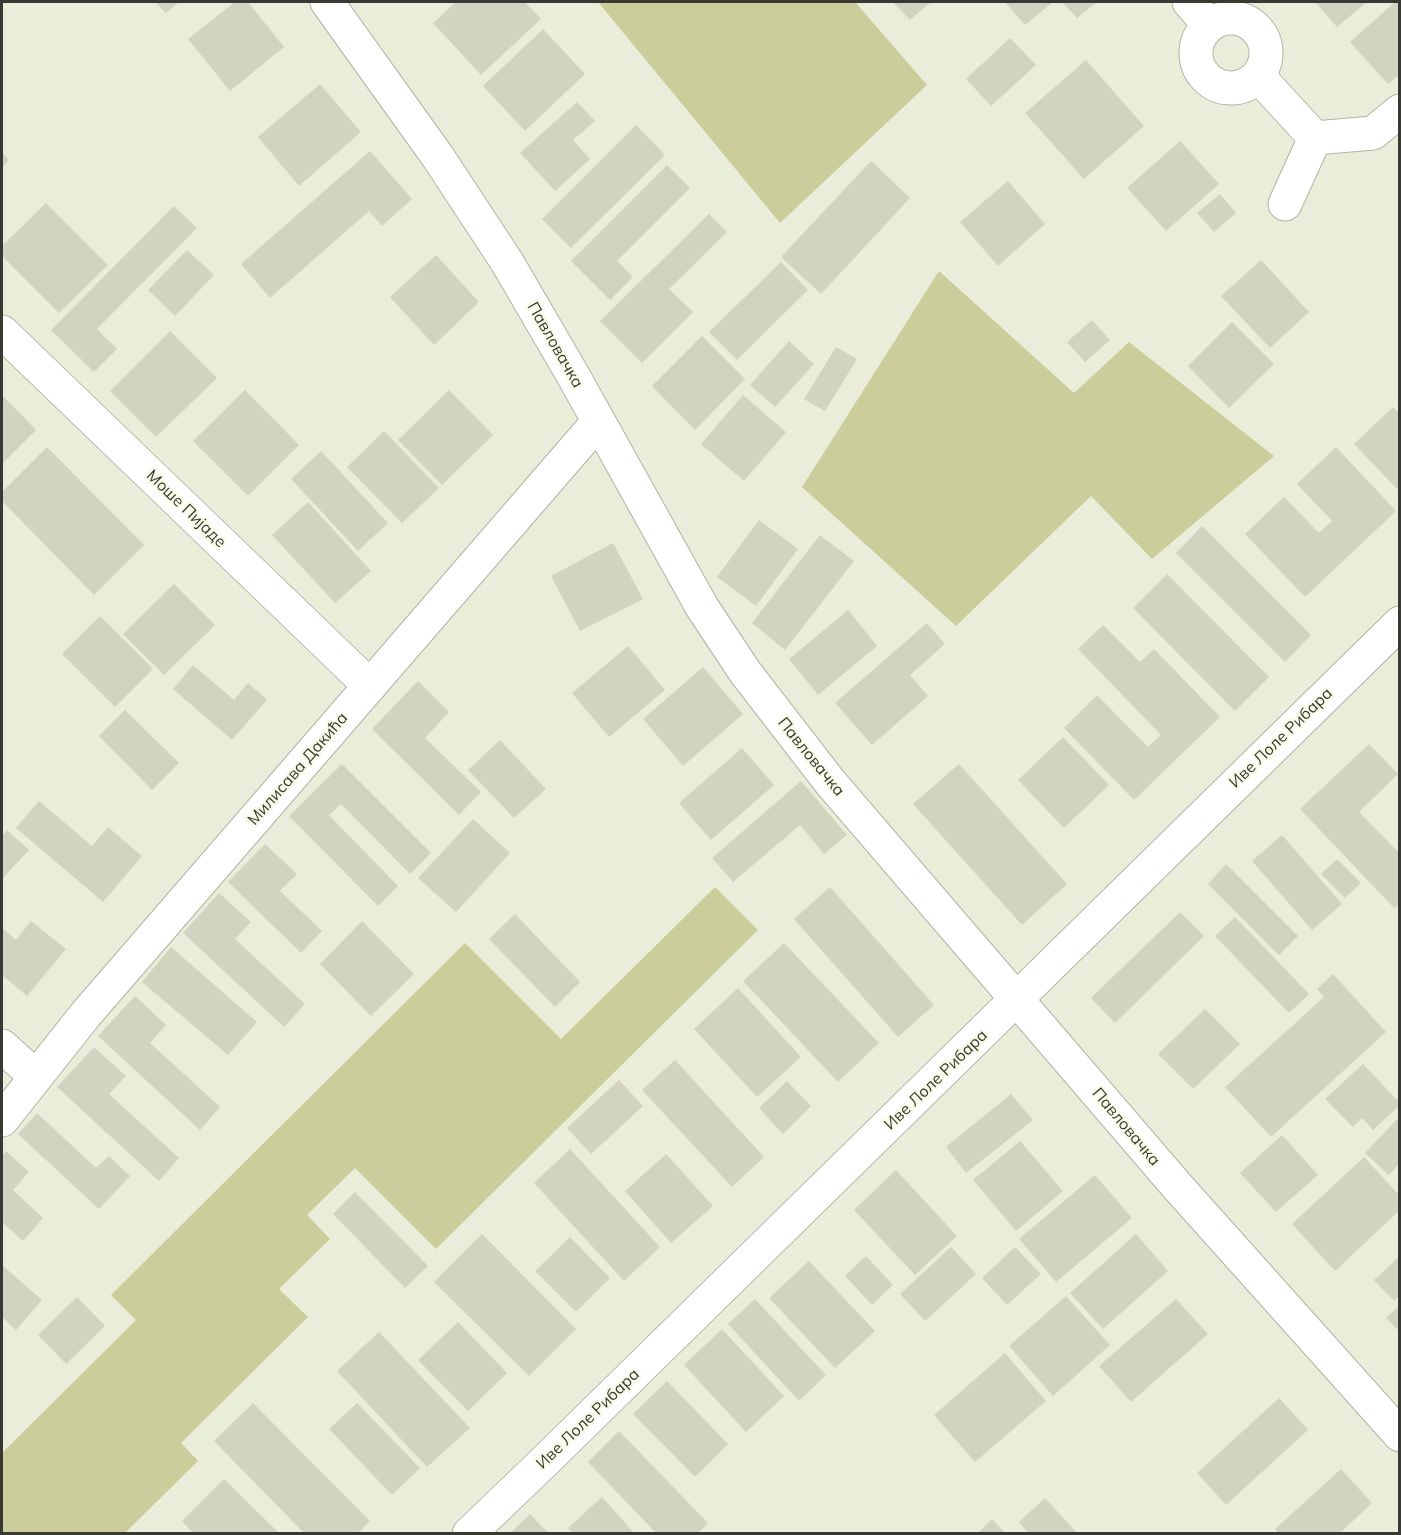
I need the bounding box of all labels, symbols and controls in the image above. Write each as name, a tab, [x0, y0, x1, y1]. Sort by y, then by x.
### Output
street label: Павловачка	[523, 299, 587, 391]
street label: Моше Пијаде	[142, 466, 230, 552]
street label: Иве Лоле Рибара	[1225, 684, 1337, 792]
street label: Милисава Дакића	[244, 709, 352, 829]
street label: Павловачка	[773, 714, 849, 800]
street label: Иве Лоле Рибара	[880, 1026, 992, 1134]
street label: Павловачка	[1088, 1084, 1164, 1170]
street label: Иве Лоле Рибара	[532, 1365, 644, 1473]

